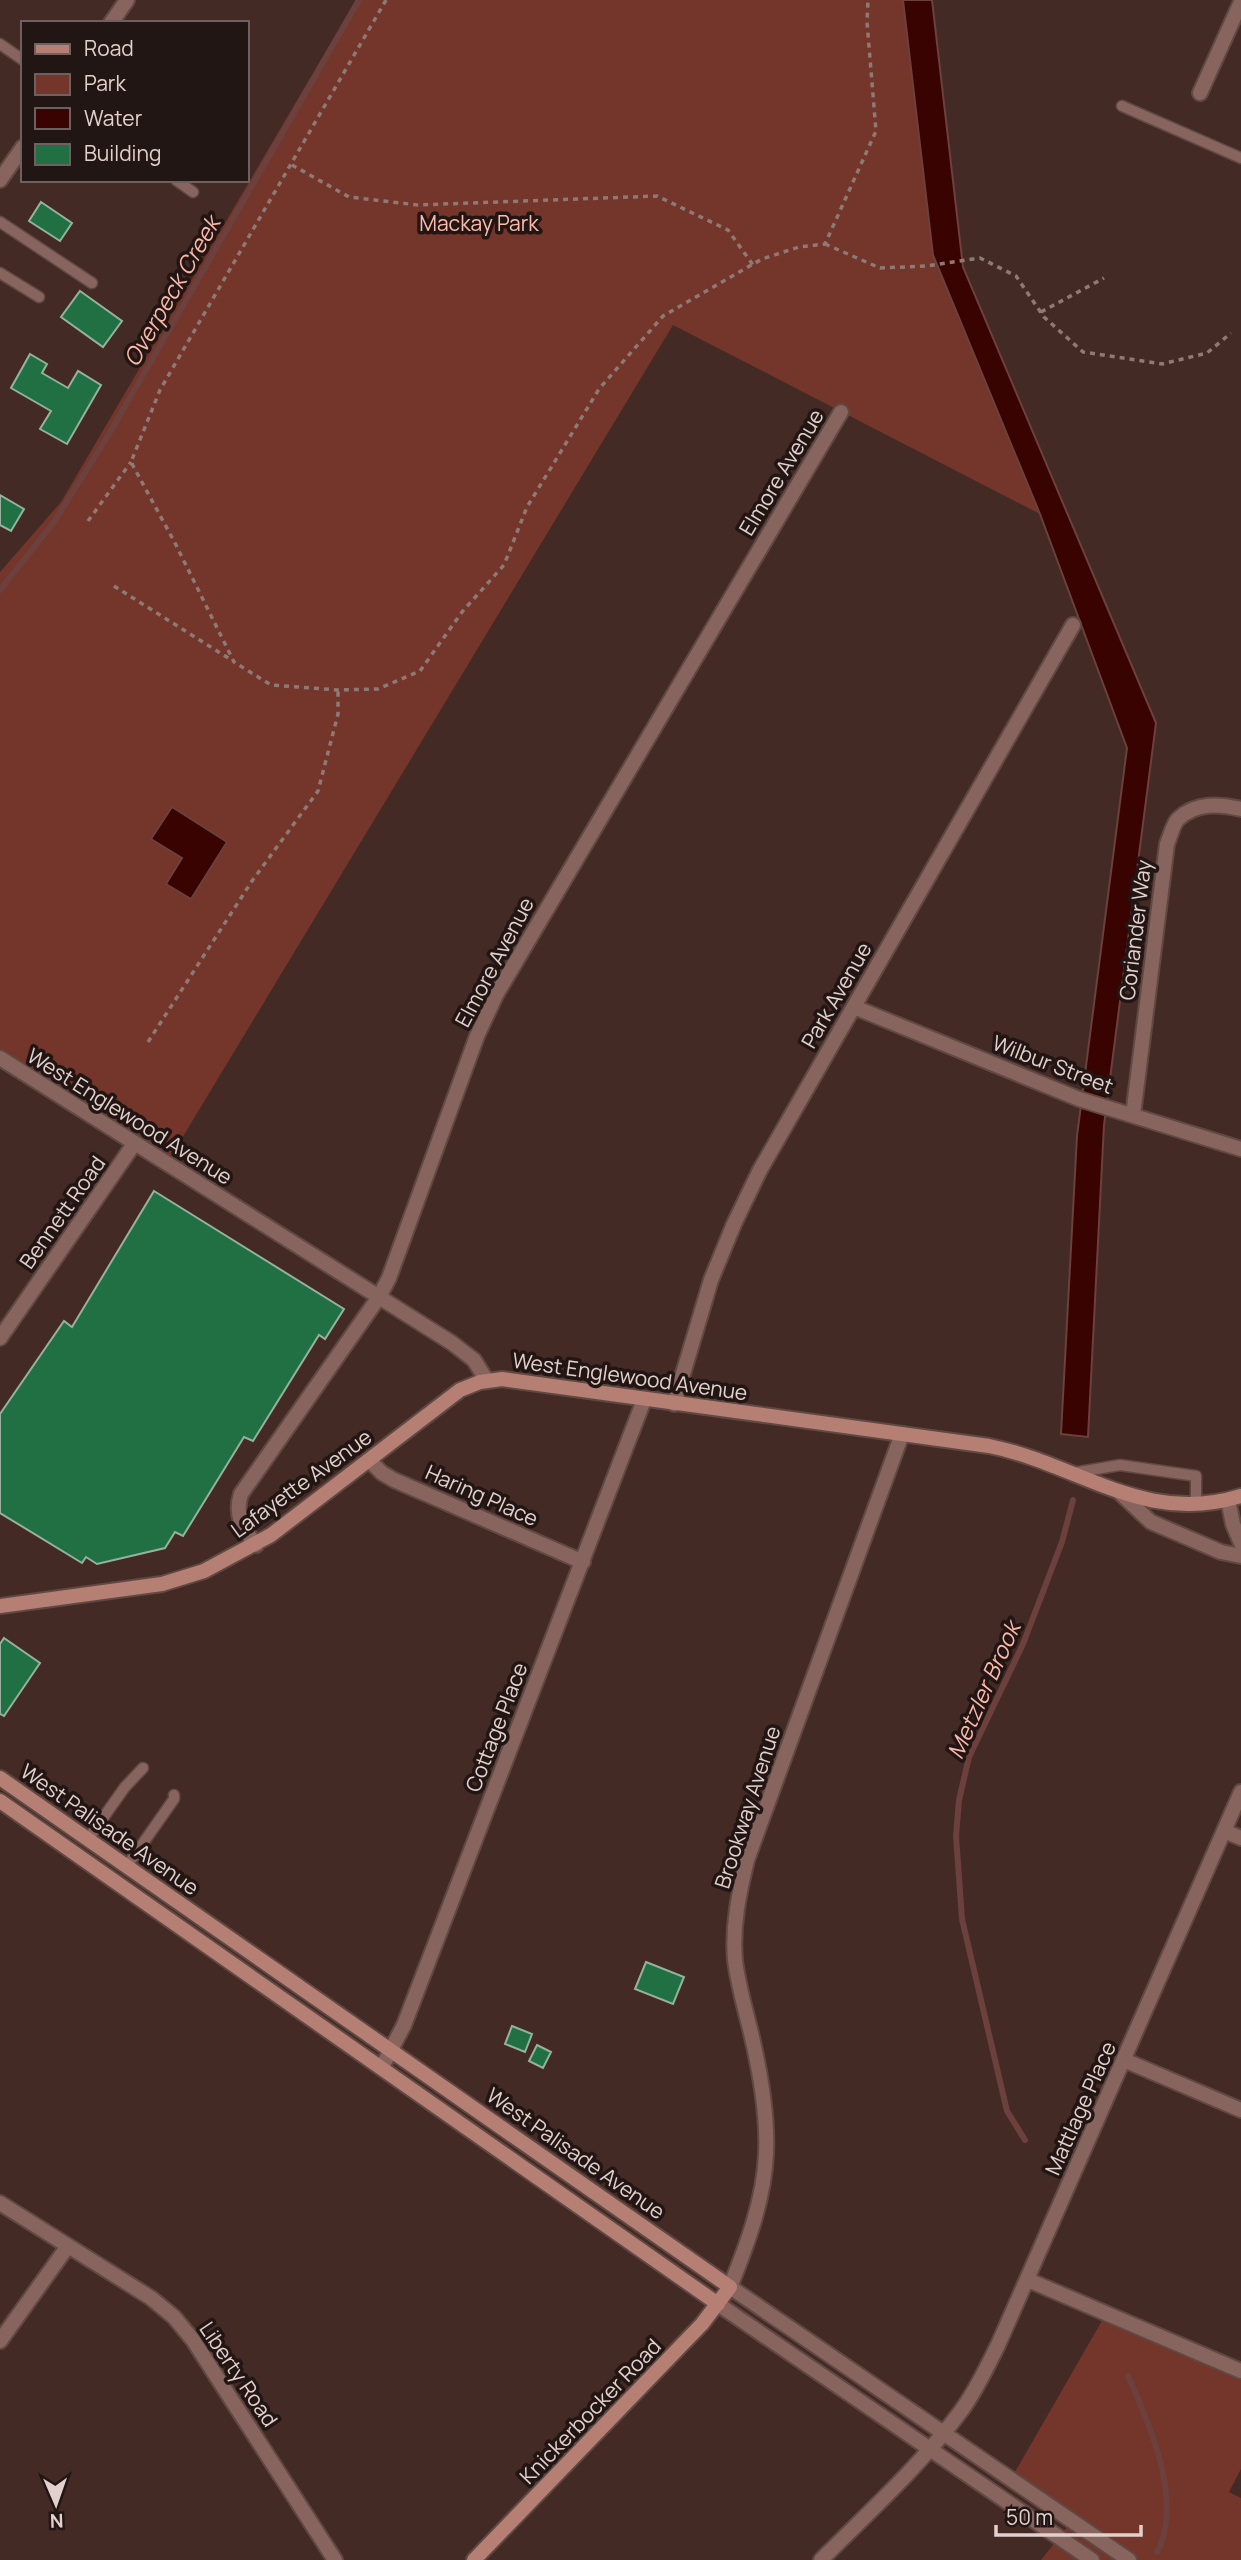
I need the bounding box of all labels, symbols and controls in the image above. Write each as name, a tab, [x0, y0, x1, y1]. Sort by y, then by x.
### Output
legend	[21, 21, 248, 182]
text: Road	[84, 34, 134, 62]
text: Park	[84, 69, 126, 97]
text: Water	[84, 104, 143, 132]
text: Building	[84, 139, 161, 167]
water label: Overpeck Creek	[115, 207, 229, 372]
park label: Mackay Park	[419, 209, 539, 237]
street label: Elmore Avenue	[732, 404, 830, 540]
street label: Coriander Way	[1112, 858, 1158, 1002]
street label: Elmore Avenue	[448, 892, 540, 1032]
street label: Park Avenue	[794, 937, 878, 1053]
street label: Wilbur Street	[989, 1028, 1117, 1100]
street label: West Englewood Avenue	[22, 1041, 238, 1191]
street label: Bennett Road	[13, 1150, 111, 1274]
street label: West Englewood Avenue	[511, 1346, 749, 1406]
street label: Lafayette Avenue	[225, 1422, 377, 1544]
street label: Haring Place	[421, 1458, 543, 1532]
water label: Metzler Brook	[939, 1613, 1029, 1763]
street label: Cottage Place	[458, 1658, 534, 1796]
street label: Brookway Avenue	[708, 1722, 786, 1892]
street label: West Palisade Avenue	[15, 1757, 205, 1901]
street label: Mattlage Place	[1038, 2037, 1122, 2179]
street label: West Palisade Avenue	[481, 2081, 671, 2225]
street label: Liberty Road	[194, 2316, 284, 2432]
street label: Knickerbocker Road	[513, 2332, 667, 2490]
north arrow	[21, 2469, 91, 2539]
scale bar	[996, 2494, 1141, 2538]
text: 50 m	[1006, 2503, 1053, 2531]
text: N	[49, 2508, 64, 2534]

